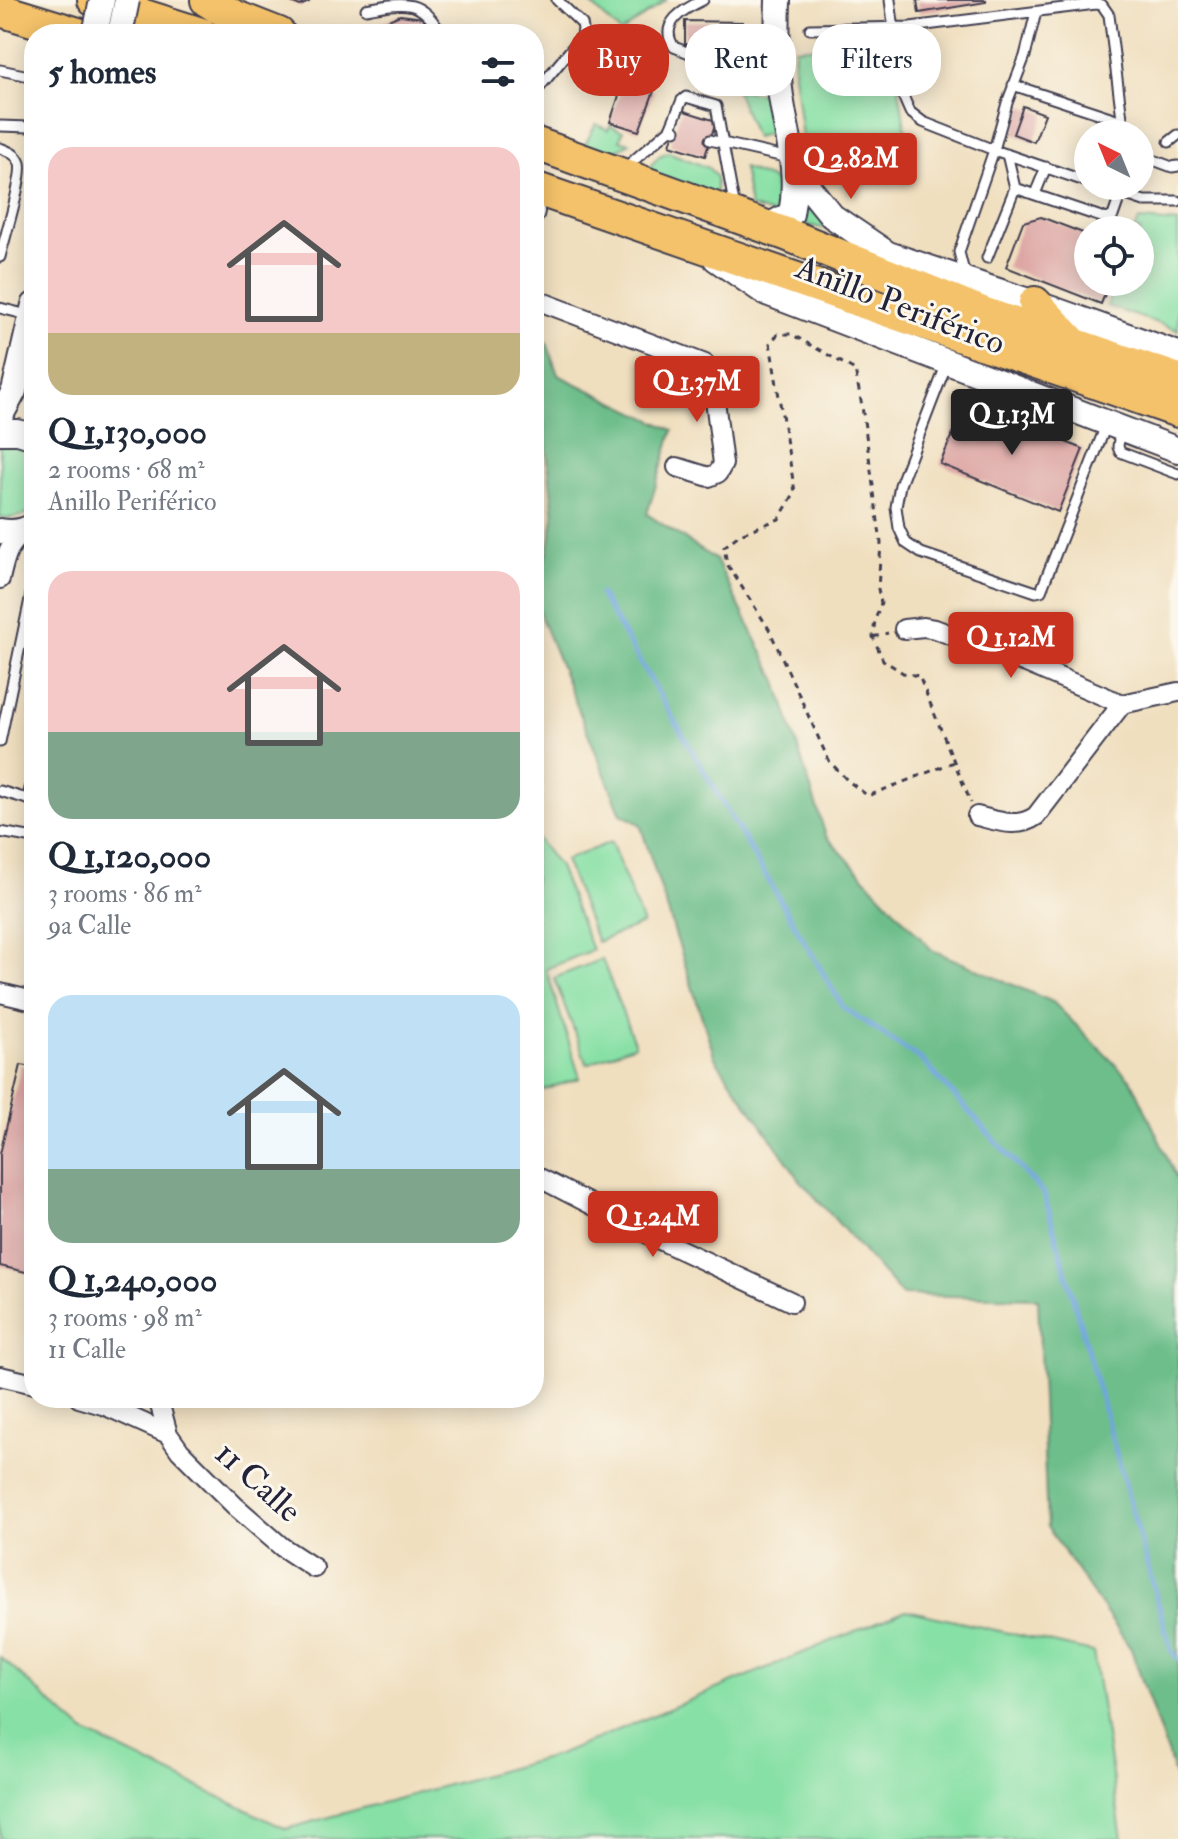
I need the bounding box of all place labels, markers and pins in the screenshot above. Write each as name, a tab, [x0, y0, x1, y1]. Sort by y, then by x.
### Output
pin: Q 2.82M	[777, 133, 925, 201]
pin: Q 1.37M	[623, 356, 771, 424]
pin: Q 1.13M	[938, 389, 1086, 457]
pin: Q 1.12M	[937, 612, 1085, 680]
pin: Q 1.24M	[579, 1191, 727, 1259]

